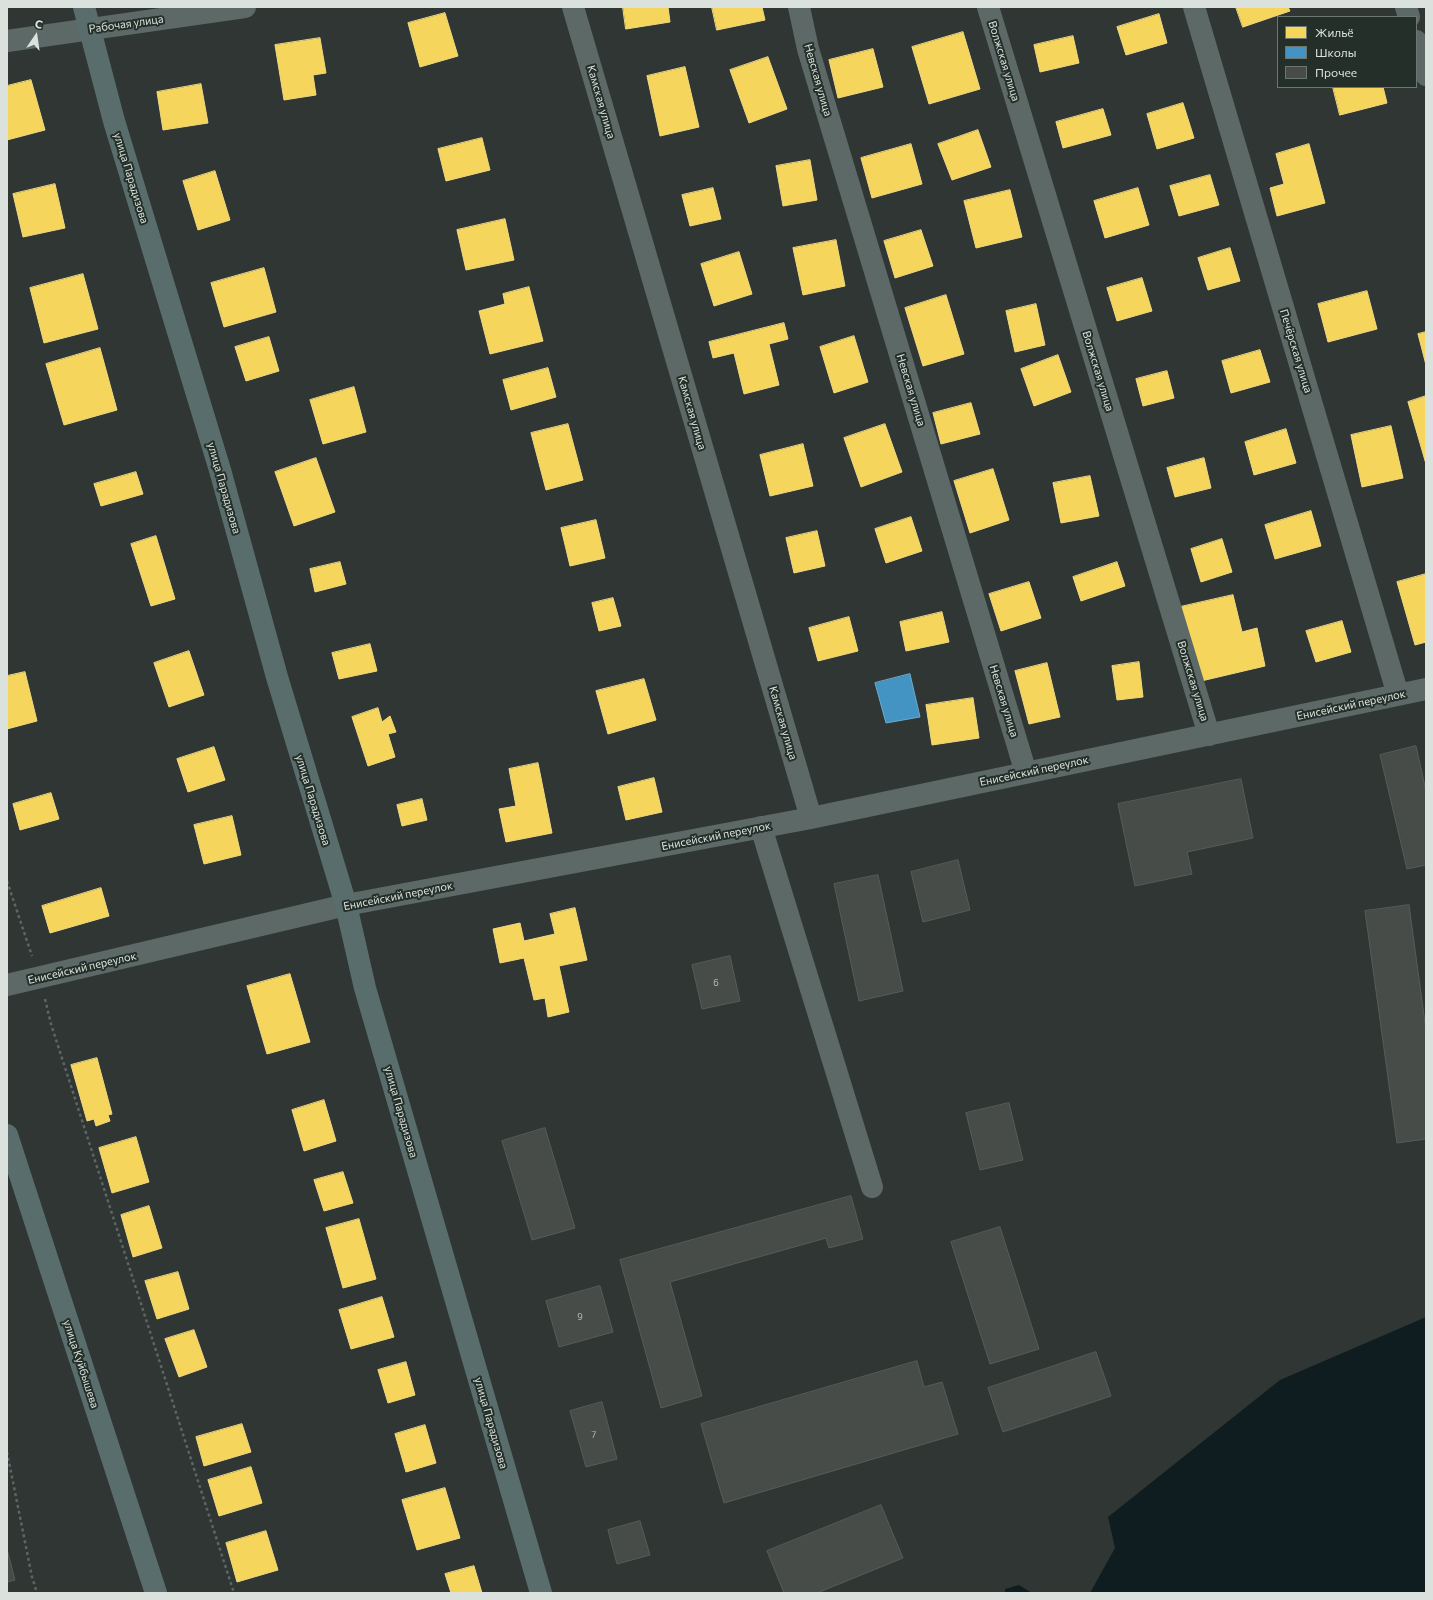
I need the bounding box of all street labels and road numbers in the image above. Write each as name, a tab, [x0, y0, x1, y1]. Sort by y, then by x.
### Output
street label: Рабочая улица	[88, 12, 164, 36]
street label: Волжская улица	[985, 19, 1023, 103]
street label: Невская улица	[801, 42, 835, 118]
street label: Камская улица	[584, 64, 618, 140]
street label: улица Парадизова	[111, 131, 151, 225]
street label: Печёрская улица	[1277, 307, 1315, 395]
street label: Волжская улица	[1079, 329, 1117, 413]
street label: Невская улица	[894, 352, 928, 428]
street label: Камская улица	[675, 375, 709, 451]
street label: улица Парадизова	[205, 441, 243, 535]
street label: Волжская улица	[1174, 639, 1212, 723]
street label: Невская улица	[987, 663, 1021, 739]
street label: Камская улица	[766, 685, 800, 761]
street label: Енисейский переулок	[1295, 687, 1407, 723]
street label: улица Парадизова	[293, 753, 333, 847]
street label: Енисейский переулок	[978, 753, 1090, 789]
street label: Енисейский переулок	[660, 819, 772, 853]
street label: Енисейский переулок	[342, 879, 454, 913]
street label: Енисейский переулок	[26, 949, 138, 987]
street label: улица Парадизова	[382, 1065, 420, 1159]
street label: улица Куйбышева	[60, 1318, 102, 1410]
street label: улица Парадизова	[472, 1376, 510, 1470]

